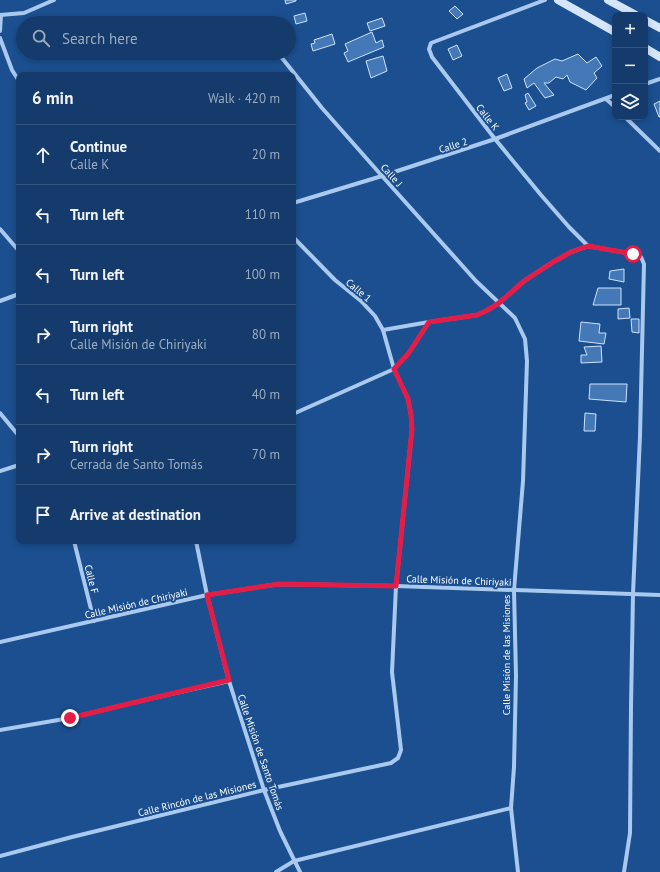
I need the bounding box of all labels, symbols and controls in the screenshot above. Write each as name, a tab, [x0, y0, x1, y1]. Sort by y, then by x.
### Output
map controls	[612, 12, 648, 120]
button: +	[612, 12, 648, 48]
search box	[16, 16, 296, 60]
icon: search	[30, 27, 52, 49]
text: Search here	[62, 29, 138, 48]
button: −	[612, 48, 648, 84]
button: layers	[612, 84, 648, 120]
text: 6 min	[32, 87, 73, 109]
text: Walk · 420 m	[208, 90, 280, 107]
street label: Calle K	[473, 101, 502, 133]
street label: Calle 2	[437, 135, 469, 156]
text: Continue	[70, 137, 127, 156]
icon: ahead	[32, 144, 54, 166]
text: 20 m	[252, 146, 280, 163]
text: Calle K	[70, 156, 109, 173]
street label: Calle J	[378, 161, 405, 190]
icon: left	[32, 204, 54, 226]
text: Turn left	[70, 205, 124, 224]
text: 110 m	[245, 206, 280, 223]
route start	[624, 245, 642, 263]
icon: left	[32, 264, 54, 286]
text: Turn left	[70, 265, 124, 284]
text: 100 m	[245, 266, 280, 283]
street label: Calle 1	[343, 276, 374, 305]
text: Turn right	[70, 317, 133, 336]
icon: right	[32, 324, 54, 346]
text: 80 m	[252, 326, 280, 343]
text: Calle Misión de Chiriyaki	[70, 336, 207, 353]
icon: left	[32, 384, 54, 406]
text: Turn left	[70, 385, 124, 404]
text: 40 m	[252, 386, 280, 403]
text: Turn right	[70, 437, 133, 456]
icon: right	[32, 444, 54, 466]
text: 70 m	[252, 446, 280, 463]
text: Cerrada de Santo Tomás	[70, 456, 203, 473]
icon: arrive	[32, 504, 54, 526]
text: Arrive at destination	[70, 505, 201, 524]
street label: Calle F	[82, 563, 101, 595]
street label: Calle Misión de Chiriyaki	[406, 572, 512, 589]
street label: Calle Misión de Chiriyaki	[83, 585, 189, 622]
street label: Calle Misión de las Misiones	[500, 595, 513, 715]
street label: Calle Misión de Santo Tomás	[235, 692, 287, 812]
route end	[61, 709, 79, 727]
street label: Calle Rincón de las Misiones	[137, 777, 258, 819]

